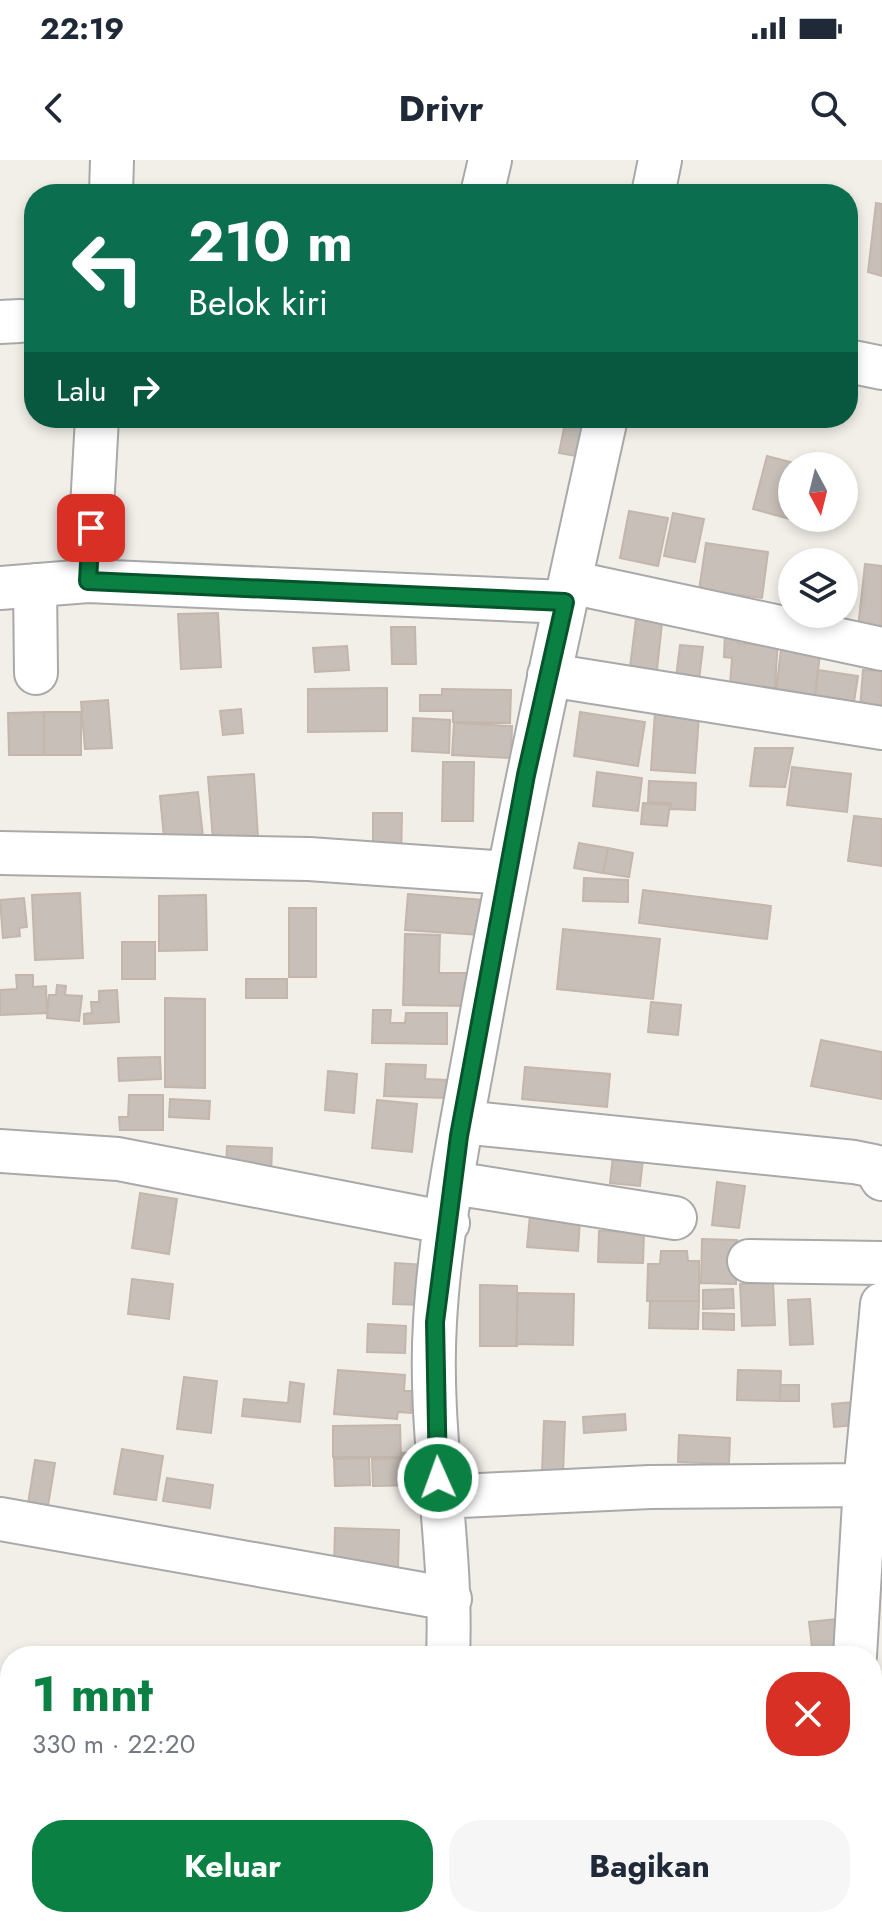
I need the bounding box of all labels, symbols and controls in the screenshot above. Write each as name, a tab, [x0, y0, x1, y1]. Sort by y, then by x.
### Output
text: 22:19	[40, 7, 124, 50]
text: Drivr	[399, 82, 483, 134]
icon: back	[32, 86, 76, 130]
icon: search	[806, 86, 850, 130]
text: 210 m	[188, 201, 353, 282]
icon: left	[56, 216, 160, 320]
text: Belok kiri	[188, 276, 328, 328]
icon: right	[123, 368, 167, 412]
text: Lalu	[56, 369, 107, 412]
north arrow	[778, 452, 858, 532]
map controls	[778, 452, 858, 628]
pin	[57, 494, 125, 562]
icon: arrive	[69, 506, 113, 550]
button: layers	[778, 548, 858, 628]
position arrow	[396, 1436, 480, 1520]
text: 1 mnt	[32, 1660, 153, 1729]
button: close	[766, 1672, 850, 1756]
text: 330 m · 22:20	[32, 1725, 195, 1763]
button: Keluar	[32, 1820, 433, 1912]
button: Bagikan	[449, 1820, 850, 1912]

